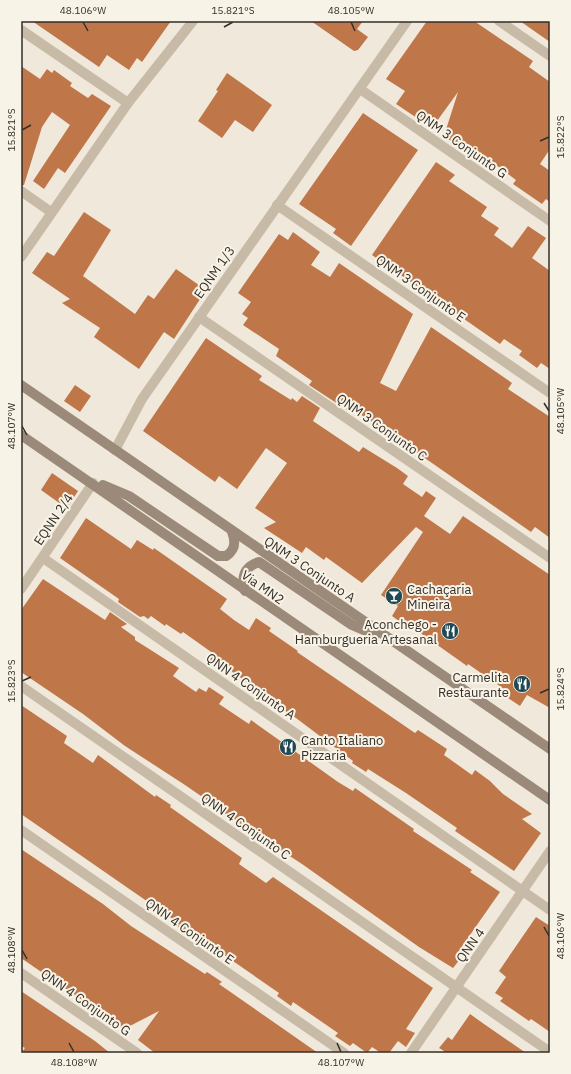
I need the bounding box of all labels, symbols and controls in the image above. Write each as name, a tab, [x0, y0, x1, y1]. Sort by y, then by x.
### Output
text: 48.106°W	[60, 4, 106, 17]
text: 15.821°S	[211, 4, 255, 17]
text: 48.105°W	[328, 4, 374, 17]
street label: QNM 3 Conjunto G	[413, 107, 511, 182]
text: 15.821°S	[5, 108, 18, 152]
text: 15.822°S	[554, 115, 567, 159]
street label: EQNM 1/3	[190, 243, 239, 302]
street label: QNM 3 Conjunto E	[372, 251, 469, 326]
text: 48.105°W	[554, 388, 567, 434]
street label: QNM 3 Conjunto C	[333, 390, 430, 465]
text: 48.107°W	[5, 403, 18, 449]
street label: EQNN 2/4	[30, 490, 77, 548]
street label: QNM 3 Conjunto A	[261, 532, 359, 607]
street label: Via MN2	[238, 566, 288, 608]
place label: Cachaçaria Mineira	[407, 581, 471, 613]
bar icon: Cachaçaria Mineira	[384, 586, 404, 606]
place label: Aconchego - Hamburgueria Artesanal	[295, 616, 437, 648]
restaurant icon: Aconchego - Hamburgueria Artesanal	[440, 621, 460, 641]
street label: QNN 4 Conjunto A	[203, 649, 299, 724]
text: 15.823°S	[5, 659, 18, 703]
text: 15.824°S	[554, 667, 567, 711]
place label: Carmelita Restaurante	[438, 669, 509, 701]
restaurant icon: Carmelita Restaurante	[512, 674, 532, 694]
place label: Canto Italiano Pizzaria	[301, 732, 383, 764]
restaurant icon: Canto Italiano Pizzaria	[278, 737, 298, 757]
street label: QNN 4 Conjunto C	[198, 789, 294, 864]
street label: QNN 4 Conjunto E	[142, 894, 237, 968]
text: 48.106°W	[554, 913, 567, 959]
street label: QNN 4	[452, 925, 489, 966]
text: 48.108°W	[5, 927, 18, 973]
street label: QNN 4 Conjunto G	[37, 965, 134, 1040]
text: 48.108°W	[51, 1056, 97, 1069]
text: 48.107°W	[318, 1056, 364, 1069]

